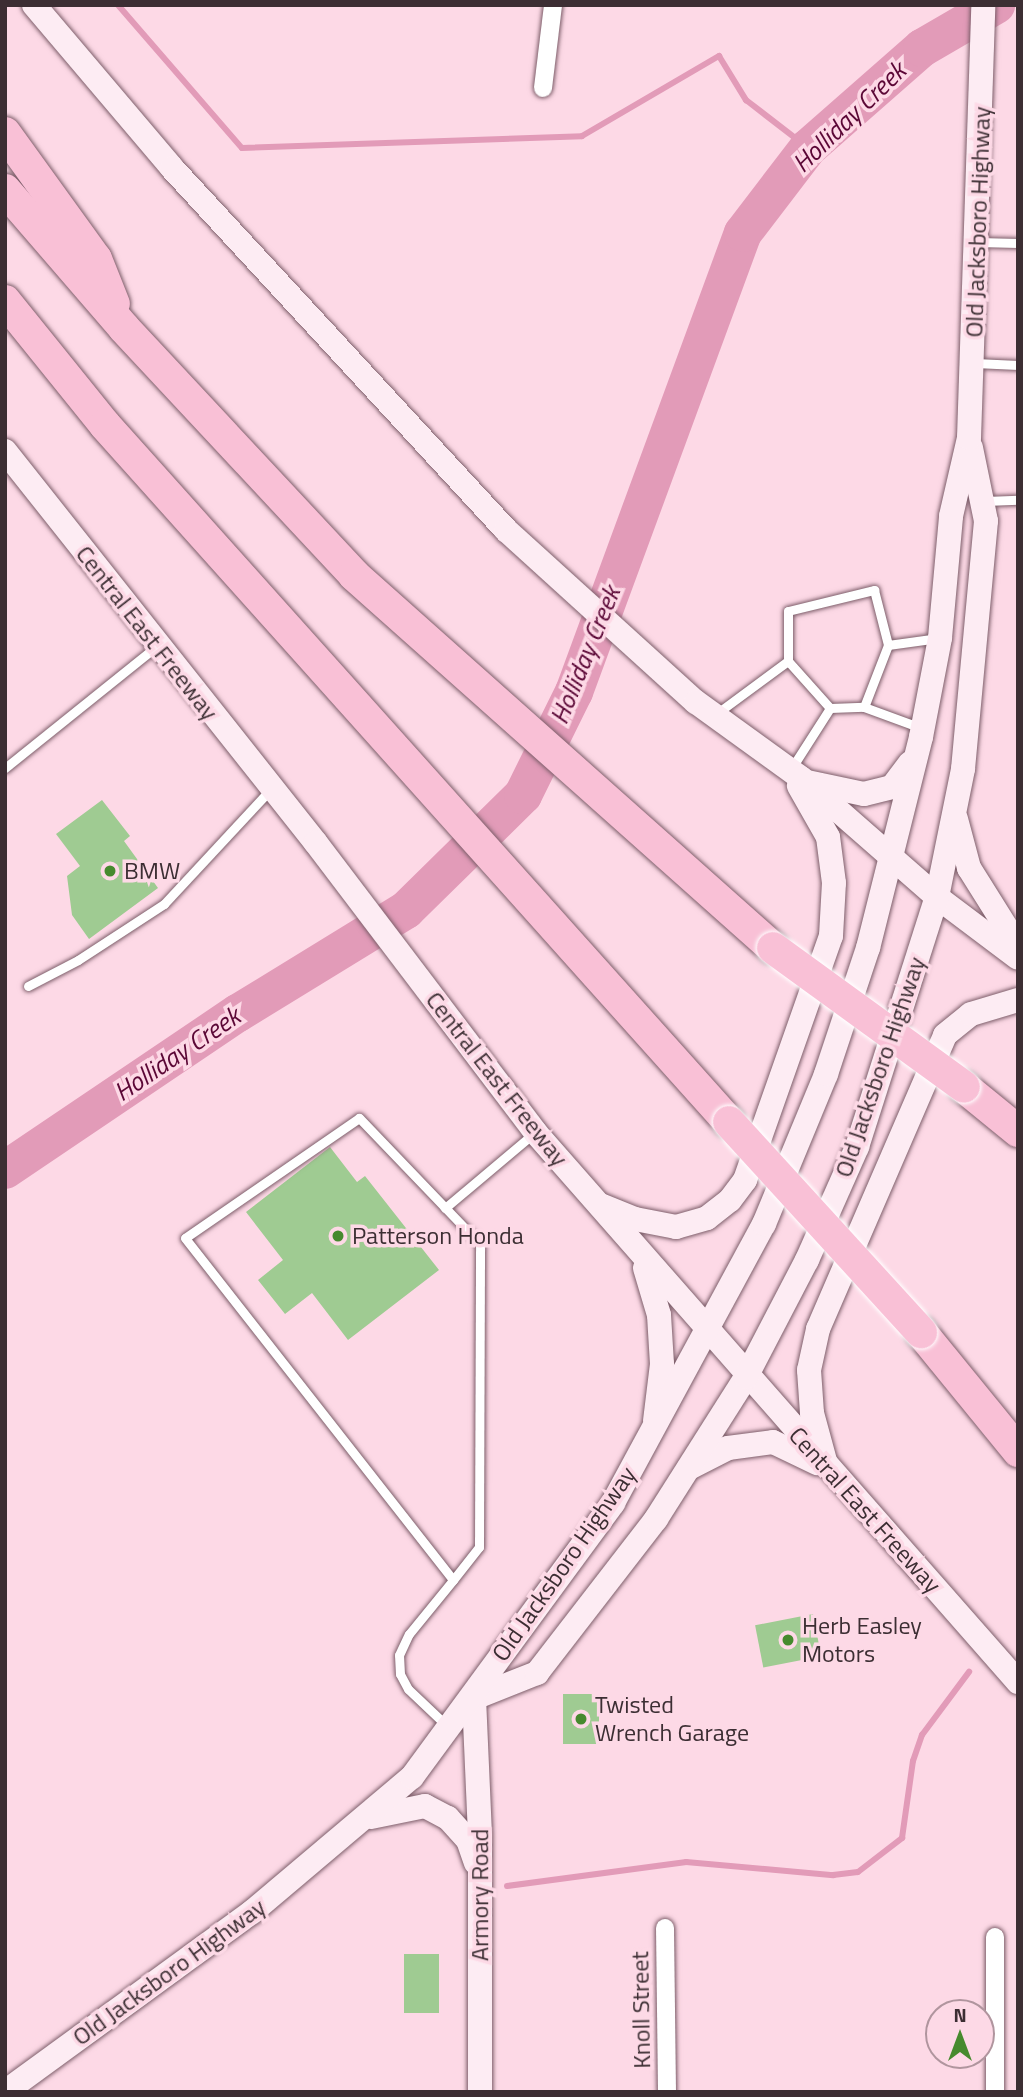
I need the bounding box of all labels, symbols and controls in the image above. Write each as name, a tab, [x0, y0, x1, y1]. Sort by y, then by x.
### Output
water label: Holliday Creek	[786, 55, 912, 179]
street label: Old Jacksboro Highway	[960, 106, 996, 338]
street label: Central East Freeway	[70, 540, 224, 726]
water label: Holliday Creek	[543, 582, 627, 728]
place label: BMW	[124, 857, 180, 885]
marker: BMW	[102, 863, 118, 879]
street label: Old Jacksboro Highway	[829, 953, 931, 1181]
street label: Central East Freeway	[420, 986, 574, 1172]
water label: Holliday Creek	[108, 1000, 246, 1108]
place label: Patterson Honda	[352, 1222, 524, 1250]
marker: Patterson Honda	[330, 1228, 346, 1244]
street label: Central East Freeway	[783, 1421, 947, 1599]
street label: Old Jacksboro Highway	[486, 1461, 642, 1667]
place label: Herb Easley Motors	[802, 1612, 922, 1668]
marker: Herb Easley Motors	[780, 1632, 796, 1648]
place label: Twisted Wrench Garage	[595, 1691, 749, 1747]
marker: Twisted Wrench Garage	[573, 1711, 589, 1727]
street label: Armory Road	[466, 1829, 494, 1961]
street label: Old Jacksboro Highway	[67, 1892, 271, 2052]
street label: Knoll Street	[626, 1951, 656, 2069]
north arrow	[925, 1999, 995, 2069]
text: N	[953, 2000, 967, 2029]

